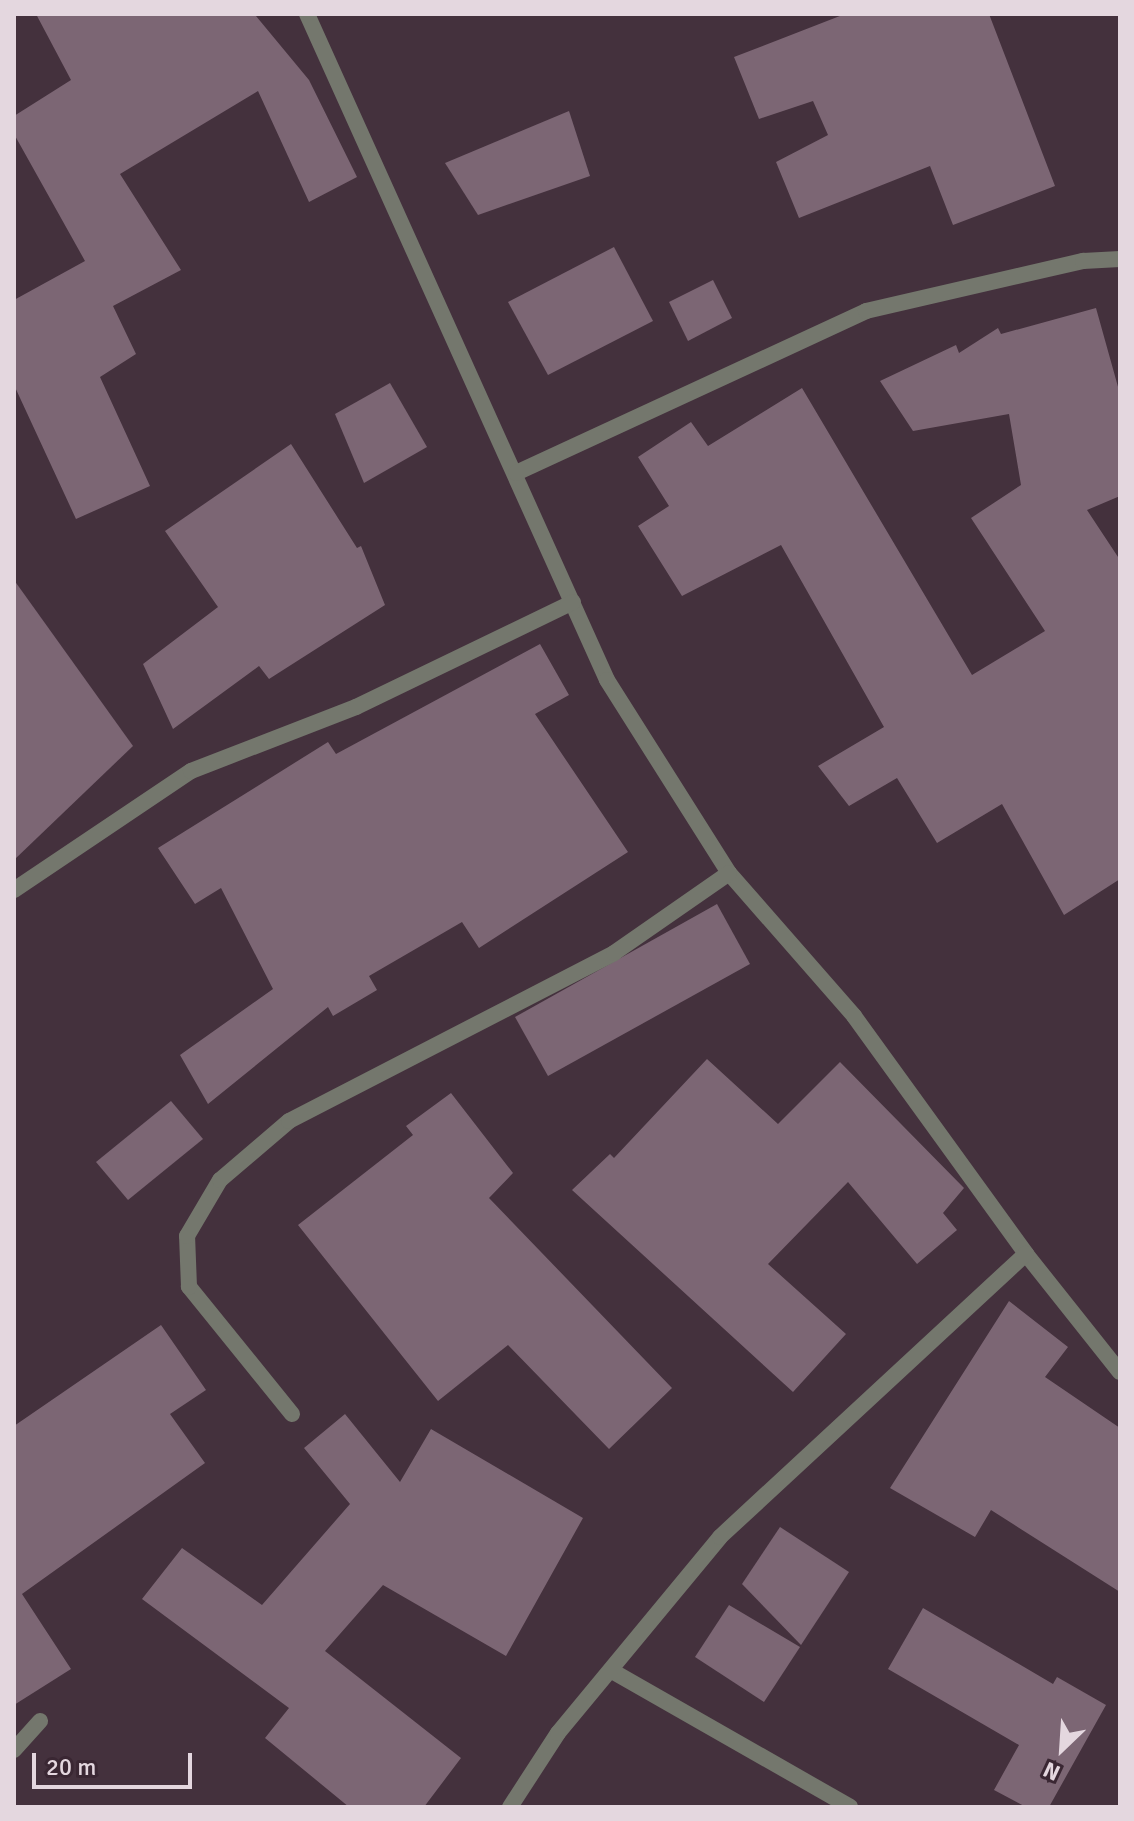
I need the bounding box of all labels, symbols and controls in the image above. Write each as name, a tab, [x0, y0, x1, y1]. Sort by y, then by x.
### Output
north arrow	[1022, 1709, 1102, 1789]
scale bar	[36, 1737, 196, 1787]
text: 20 m	[46, 1752, 96, 1782]
text: N	[1039, 1756, 1064, 1787]

